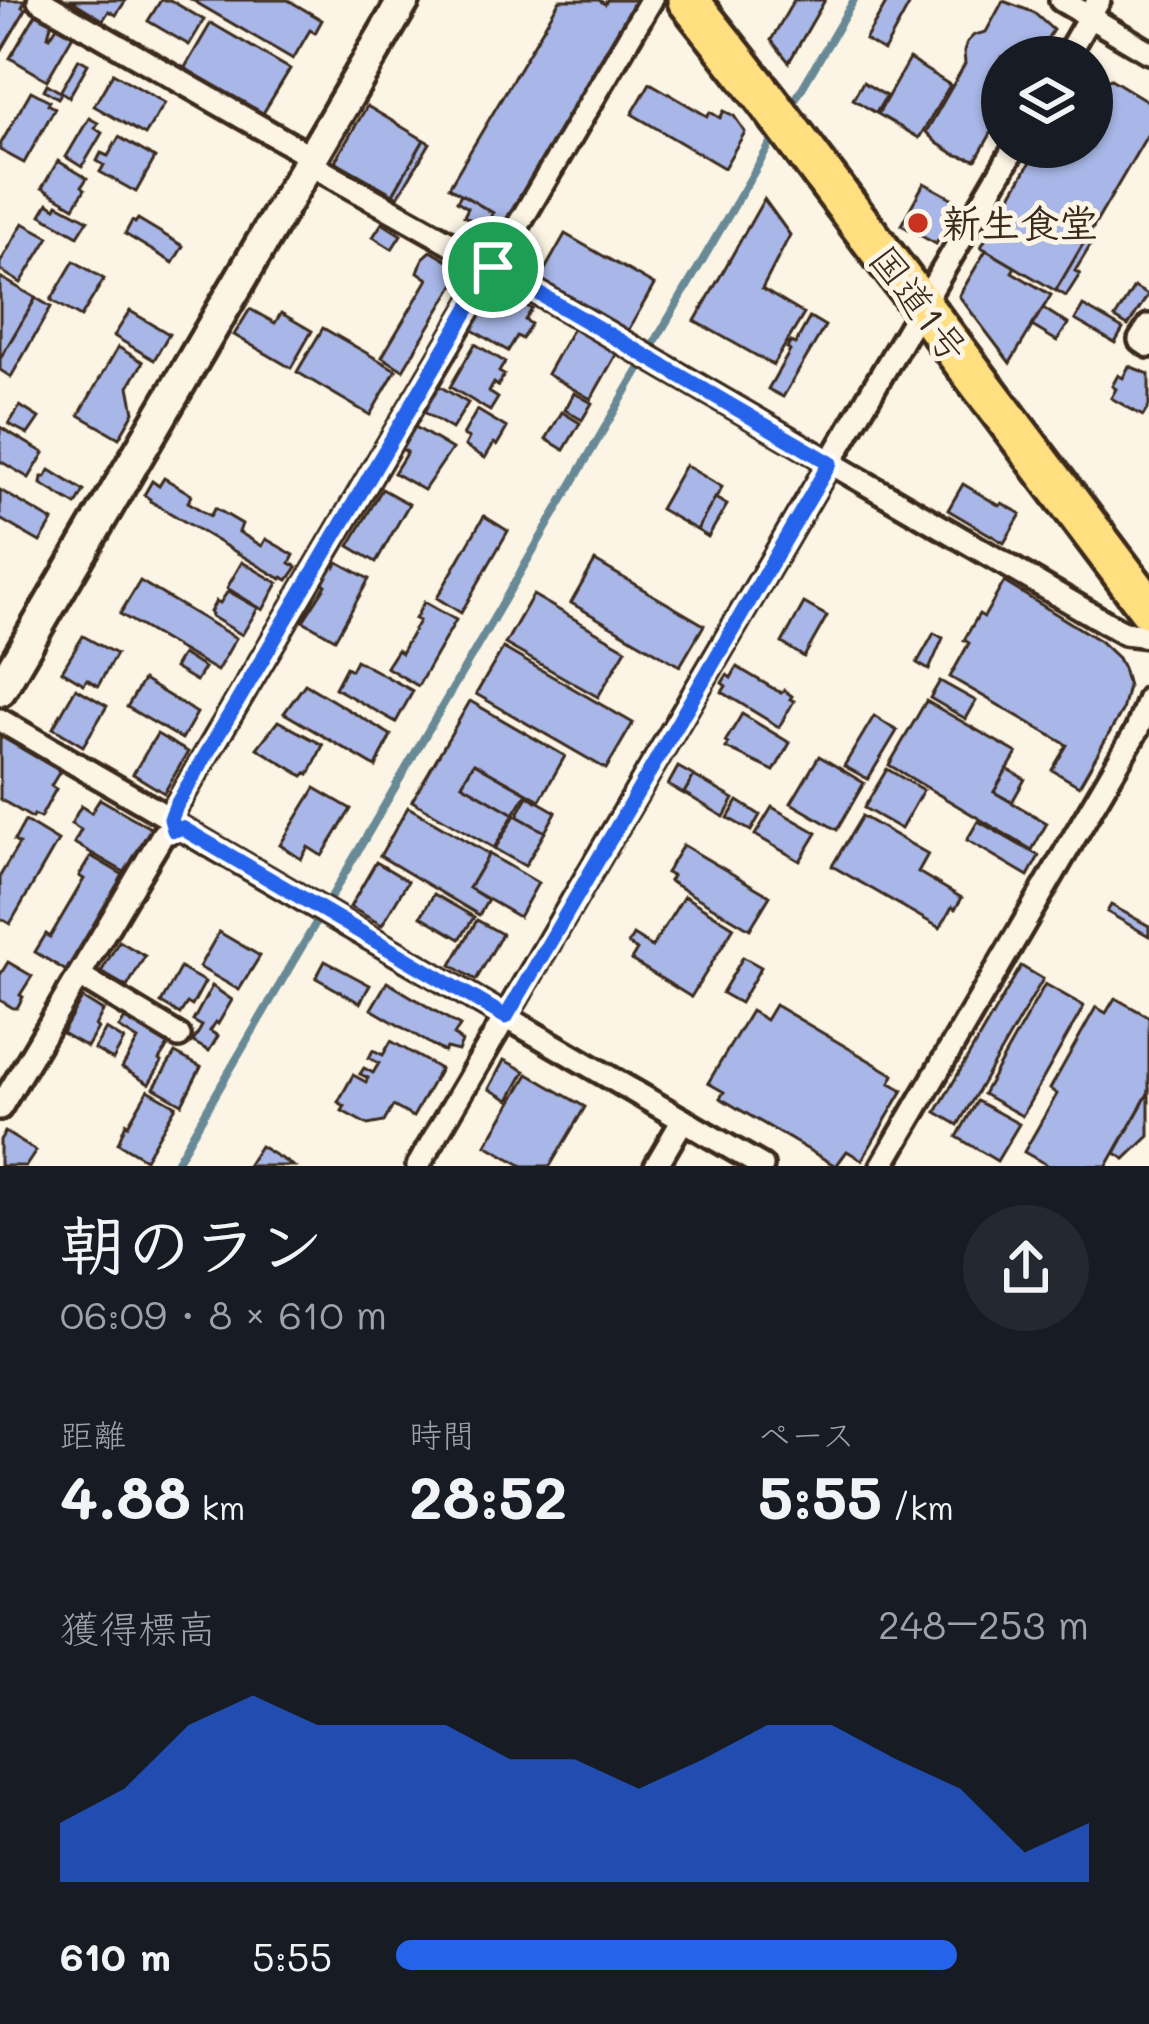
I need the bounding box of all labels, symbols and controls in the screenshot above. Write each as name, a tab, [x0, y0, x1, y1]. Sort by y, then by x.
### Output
map controls	[981, 36, 1113, 168]
button: layers	[981, 36, 1113, 168]
place label: 新生食堂	[942, 196, 1098, 247]
marker: 新生食堂	[905, 210, 931, 236]
pin	[442, 216, 544, 318]
icon: arrive	[460, 234, 526, 300]
street label: 国道1号	[859, 234, 981, 372]
text: 朝のラン	[60, 1200, 324, 1286]
button: share	[963, 1205, 1089, 1331]
text: 06:09 · 8 × 610 m	[60, 1288, 387, 1339]
text: 距離	[60, 1412, 126, 1455]
text: 時間	[409, 1412, 475, 1455]
text: ペース	[758, 1412, 855, 1455]
text: 4.88	[60, 1457, 191, 1535]
text: 28:52	[409, 1457, 567, 1535]
text: 5:55	[758, 1457, 882, 1535]
text: km	[191, 1485, 245, 1528]
text: /km	[882, 1485, 954, 1528]
text: 248–253 m	[878, 1598, 1089, 1649]
text: 獲得標高	[60, 1602, 216, 1653]
text: 610 m	[60, 1930, 171, 1981]
text: 5:55	[252, 1930, 332, 1981]

